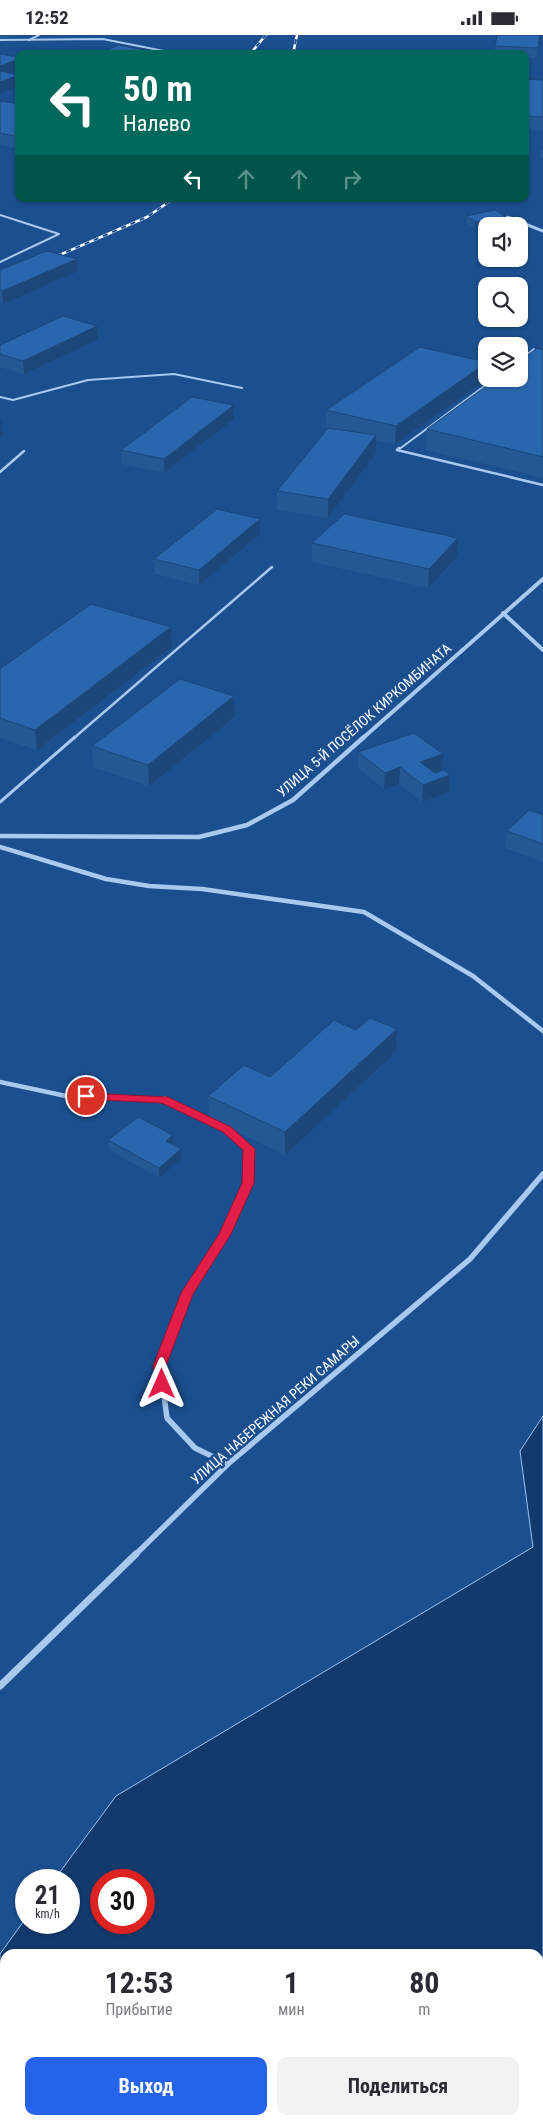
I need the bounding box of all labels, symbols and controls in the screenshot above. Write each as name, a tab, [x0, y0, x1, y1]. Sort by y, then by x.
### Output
text: 12:52	[25, 6, 69, 29]
text: 50 m	[123, 69, 192, 110]
icon: left	[40, 70, 105, 135]
text: Налево	[123, 111, 191, 136]
icon: left	[179, 165, 207, 193]
icon: ahead	[232, 165, 260, 193]
icon: ahead	[285, 165, 313, 193]
icon: right	[338, 165, 366, 193]
map controls	[478, 217, 528, 387]
button: sound	[478, 217, 528, 267]
button: search	[478, 277, 528, 327]
button: layers	[478, 337, 528, 387]
street label: УЛИЦА 5-Й ПОСЁЛОК КИРКОМБИНАТА	[274, 640, 454, 800]
pin	[65, 1075, 107, 1117]
icon: arrive	[72, 1082, 100, 1110]
street label: УЛИЦА НАБЕРЕЖНАЯ РЕКИ САМАРЫ	[188, 1333, 362, 1487]
position arrow	[135, 1357, 187, 1409]
speed limit sign: 30	[90, 1869, 155, 1934]
text: 21	[35, 1881, 60, 1910]
text: km/h	[35, 1907, 60, 1921]
text: 12:53	[105, 1965, 173, 2000]
text: 1	[284, 1965, 299, 2000]
text: 80	[409, 1965, 439, 2000]
text: Прибытие	[105, 2000, 173, 2019]
text: мин	[278, 2000, 305, 2019]
text: m	[418, 2000, 430, 2019]
button: Выход	[25, 2057, 267, 2115]
button: Поделиться	[277, 2057, 519, 2115]

